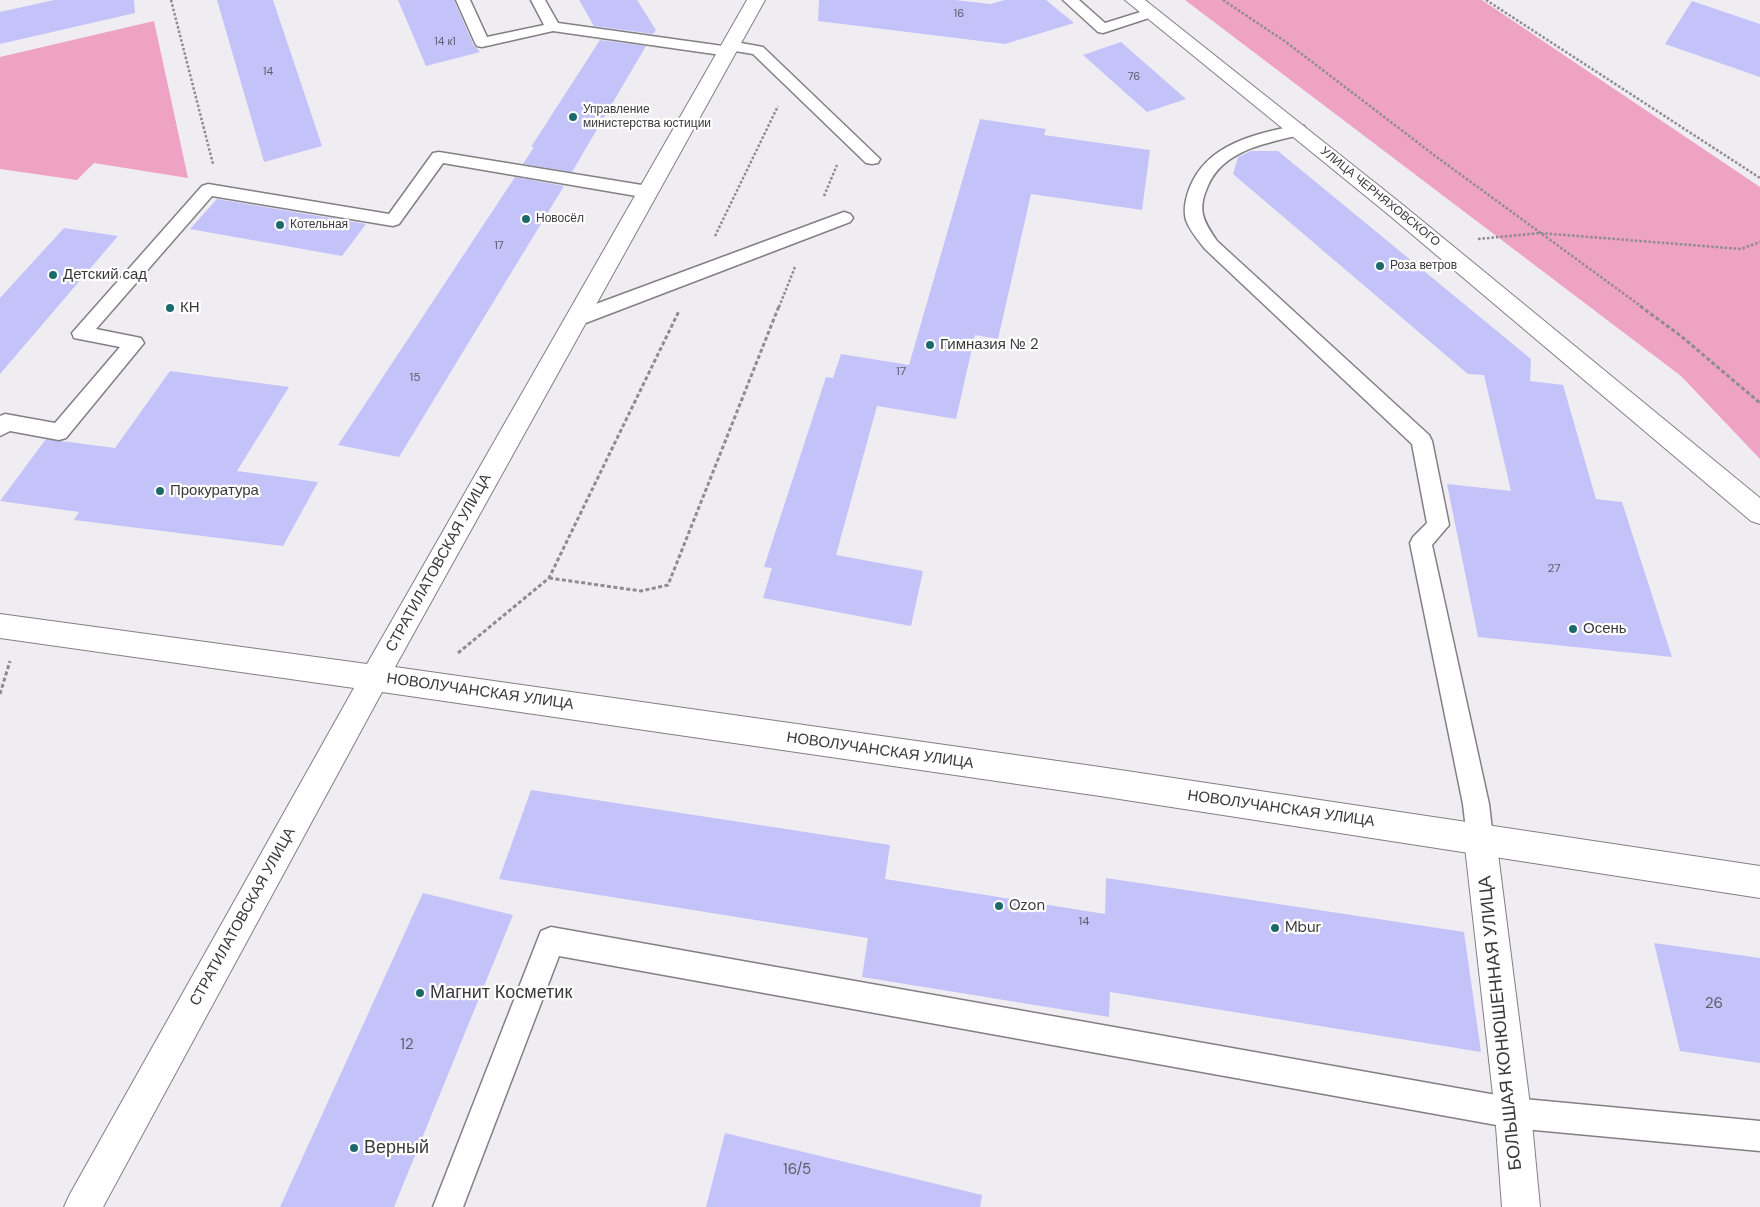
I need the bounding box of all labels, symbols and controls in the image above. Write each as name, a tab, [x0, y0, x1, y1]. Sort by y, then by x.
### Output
house number: 16	[954, 7, 964, 21]
house number: 14 к1	[434, 35, 456, 49]
house number: 14	[263, 65, 273, 79]
house number: 76	[1128, 70, 1140, 84]
place label: Управление министерства юстиции	[583, 103, 711, 131]
marker: Управление министерства юстиции	[567, 111, 579, 123]
street label: УЛИЦА ЧЕРНЯХОВСКОГО	[1317, 144, 1443, 250]
place label: Новосёл	[536, 212, 584, 226]
marker: Новосёл	[520, 213, 532, 225]
place label: Котельная	[290, 218, 348, 232]
marker: Котельная	[274, 219, 286, 231]
house number: 17	[494, 239, 504, 253]
place label: Роза ветров	[1390, 259, 1457, 273]
marker: Роза ветров	[1374, 260, 1386, 272]
place label: Детский сад	[63, 266, 147, 284]
marker: Детский сад	[47, 269, 59, 281]
place label: КН	[180, 299, 200, 317]
marker: КН	[164, 302, 176, 314]
place label: Гимназия № 2	[940, 336, 1039, 354]
marker: Гимназия № 2	[924, 339, 936, 351]
house number: 17	[896, 365, 906, 379]
house number: 15	[409, 371, 421, 385]
street label: СТРАТИЛАТОВСКАЯ УЛИЦА	[382, 471, 496, 655]
place label: Прокуратура	[170, 482, 259, 500]
marker: Прокуратура	[154, 485, 166, 497]
house number: 27	[1547, 562, 1561, 576]
place label: Осень	[1583, 620, 1627, 638]
marker: Осень	[1567, 623, 1579, 635]
street label: НОВОЛУЧАНСКАЯ УЛИЦА	[385, 670, 575, 714]
street label: НОВОЛУЧАНСКАЯ УЛИЦА	[785, 729, 975, 773]
street label: НОВОЛУЧАНСКАЯ УЛИЦА	[1186, 787, 1376, 831]
street label: СТРАТИЛАТОВСКАЯ УЛИЦА	[186, 825, 300, 1009]
street label: БОЛЬШАЯ КОНЮШЕННАЯ УЛИЦА	[1475, 875, 1527, 1171]
place label: Ozon	[1009, 897, 1045, 915]
marker: Ozon	[993, 900, 1005, 912]
house number: 14	[1078, 915, 1090, 929]
place label: Mbur	[1285, 919, 1321, 937]
marker: Mbur	[1269, 922, 1281, 934]
place label: Магнит Косметик	[430, 982, 572, 1004]
marker: Магнит Косметик	[414, 987, 426, 999]
house number: 26	[1705, 995, 1723, 1013]
house number: 12	[400, 1036, 414, 1054]
place label: Верный	[364, 1137, 429, 1159]
marker: Верный	[348, 1142, 360, 1154]
house number: 16/5	[783, 1161, 811, 1179]

